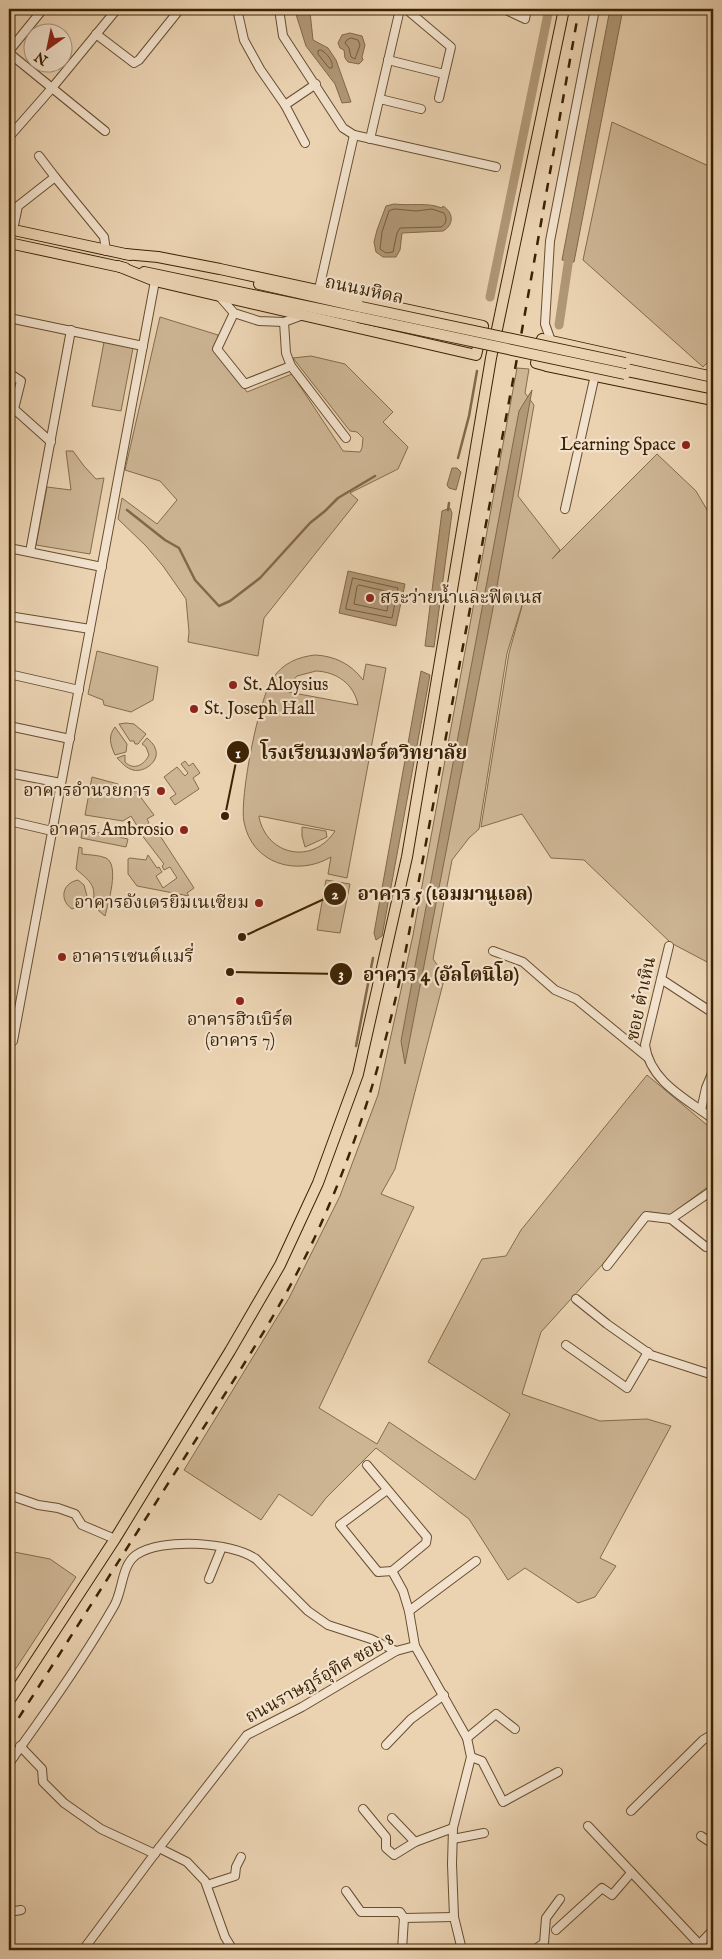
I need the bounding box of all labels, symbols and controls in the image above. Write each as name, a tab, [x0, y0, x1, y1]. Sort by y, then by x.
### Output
north arrow	[22, 22, 72, 72]
text: N	[31, 47, 52, 69]
street label: ถนนมหิดล	[322, 271, 406, 311]
place label: Learning Space	[560, 434, 676, 457]
marker: Learning Space	[680, 439, 692, 451]
place label: สระว่ายน้ำและฟิตเนส	[380, 583, 542, 610]
marker: สระว่ายน้ำและฟิตเนส	[364, 592, 376, 604]
place label: St. Aloysius	[243, 674, 328, 697]
marker: St. Aloysius	[227, 679, 239, 691]
place label: St. Joseph Hall	[204, 698, 315, 721]
marker: St. Joseph Hall	[188, 703, 200, 715]
callout: โรงเรียนมงฟอร์ตวิทยาลัย	[225, 735, 477, 769]
text: โรงเรียนมงฟอร์ตวิทยาลัย	[260, 739, 467, 766]
text: 1	[235, 744, 241, 763]
place label: อาคารอำนวยการ	[23, 780, 151, 803]
marker: อาคารอำนวยการ	[155, 785, 167, 797]
place label: อาคาร Ambrosio	[49, 819, 174, 842]
marker: อาคาร Ambrosio	[178, 824, 190, 836]
callout: อาคาร 5 (เอมมานูเอล)	[322, 877, 542, 911]
text: อาคาร 5 (เอมมานูเอล)	[357, 883, 533, 907]
text: 2	[331, 885, 339, 904]
place label: อาคารอังเดรยิมเนเซียม	[74, 892, 249, 915]
marker: อาคารอังเดรยิมเนเซียม	[253, 897, 265, 909]
place label: อาคารเซนต์แมรี่	[72, 942, 193, 969]
marker: อาคารเซนต์แมรี่	[56, 951, 68, 963]
street label: ซอย ต๋าเหิน	[622, 955, 662, 1043]
callout: อาคาร 4 (อัลโตนิโอ)	[328, 957, 529, 991]
text: อาคาร 4 (อัลโตนิโอ)	[363, 961, 519, 988]
text: 3	[338, 965, 344, 984]
marker: อาคารฮิวเบิร์ต (อาคาร 7)	[234, 995, 246, 1007]
place label: อาคารฮิวเบิร์ต (อาคาร 7)	[187, 1008, 293, 1053]
street label: ถนนราษฎร์อุทิศ ซอย 8	[241, 1628, 398, 1729]

